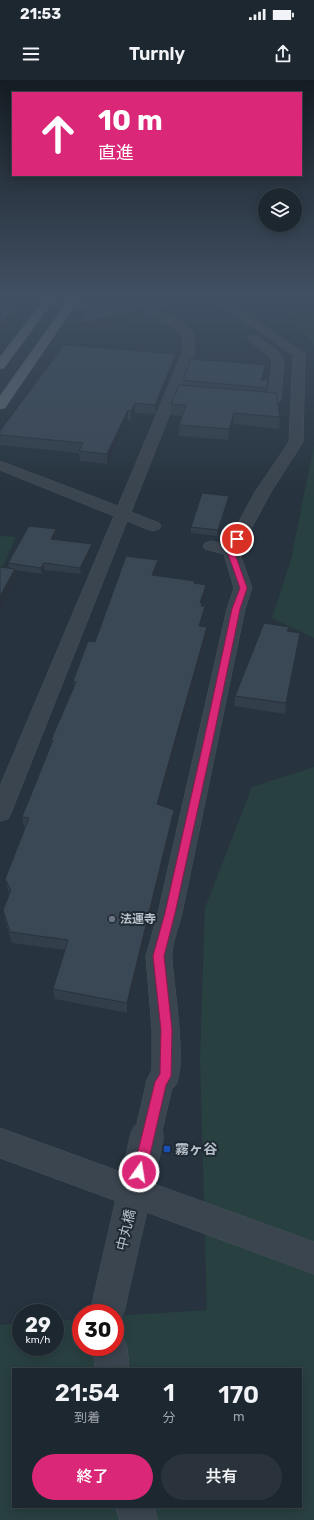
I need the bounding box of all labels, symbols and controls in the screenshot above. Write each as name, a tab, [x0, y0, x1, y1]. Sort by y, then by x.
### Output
text: 21:53	[20, 5, 61, 23]
icon: menu	[20, 43, 42, 65]
text: Turnly	[129, 43, 185, 65]
icon: share	[272, 43, 294, 65]
text: 10 m	[98, 104, 163, 137]
icon: ahead	[32, 108, 84, 160]
text: 直進	[98, 142, 134, 164]
map controls	[258, 188, 302, 232]
button: layers	[258, 188, 302, 232]
pin	[220, 522, 254, 556]
icon: arrive	[226, 528, 248, 550]
place label: 法運寺	[120, 912, 156, 926]
marker: 法運寺	[107, 914, 117, 924]
place label: 霧ヶ谷	[175, 1141, 218, 1158]
marker: 霧ヶ谷	[162, 1144, 172, 1154]
position arrow	[118, 1151, 160, 1193]
street label: 中丸橋	[113, 1208, 139, 1252]
speed limit sign: 30	[72, 1304, 124, 1356]
text: 29	[25, 1313, 51, 1337]
text: km/h	[26, 1334, 50, 1346]
text: 21:54	[55, 1379, 120, 1407]
text: 1	[163, 1379, 175, 1407]
text: 170	[218, 1381, 259, 1409]
text: m	[233, 1409, 244, 1424]
text: 到着	[74, 1410, 100, 1425]
text: 分	[162, 1410, 175, 1425]
button: 終了	[32, 1454, 153, 1500]
button: 共有	[161, 1454, 282, 1500]

